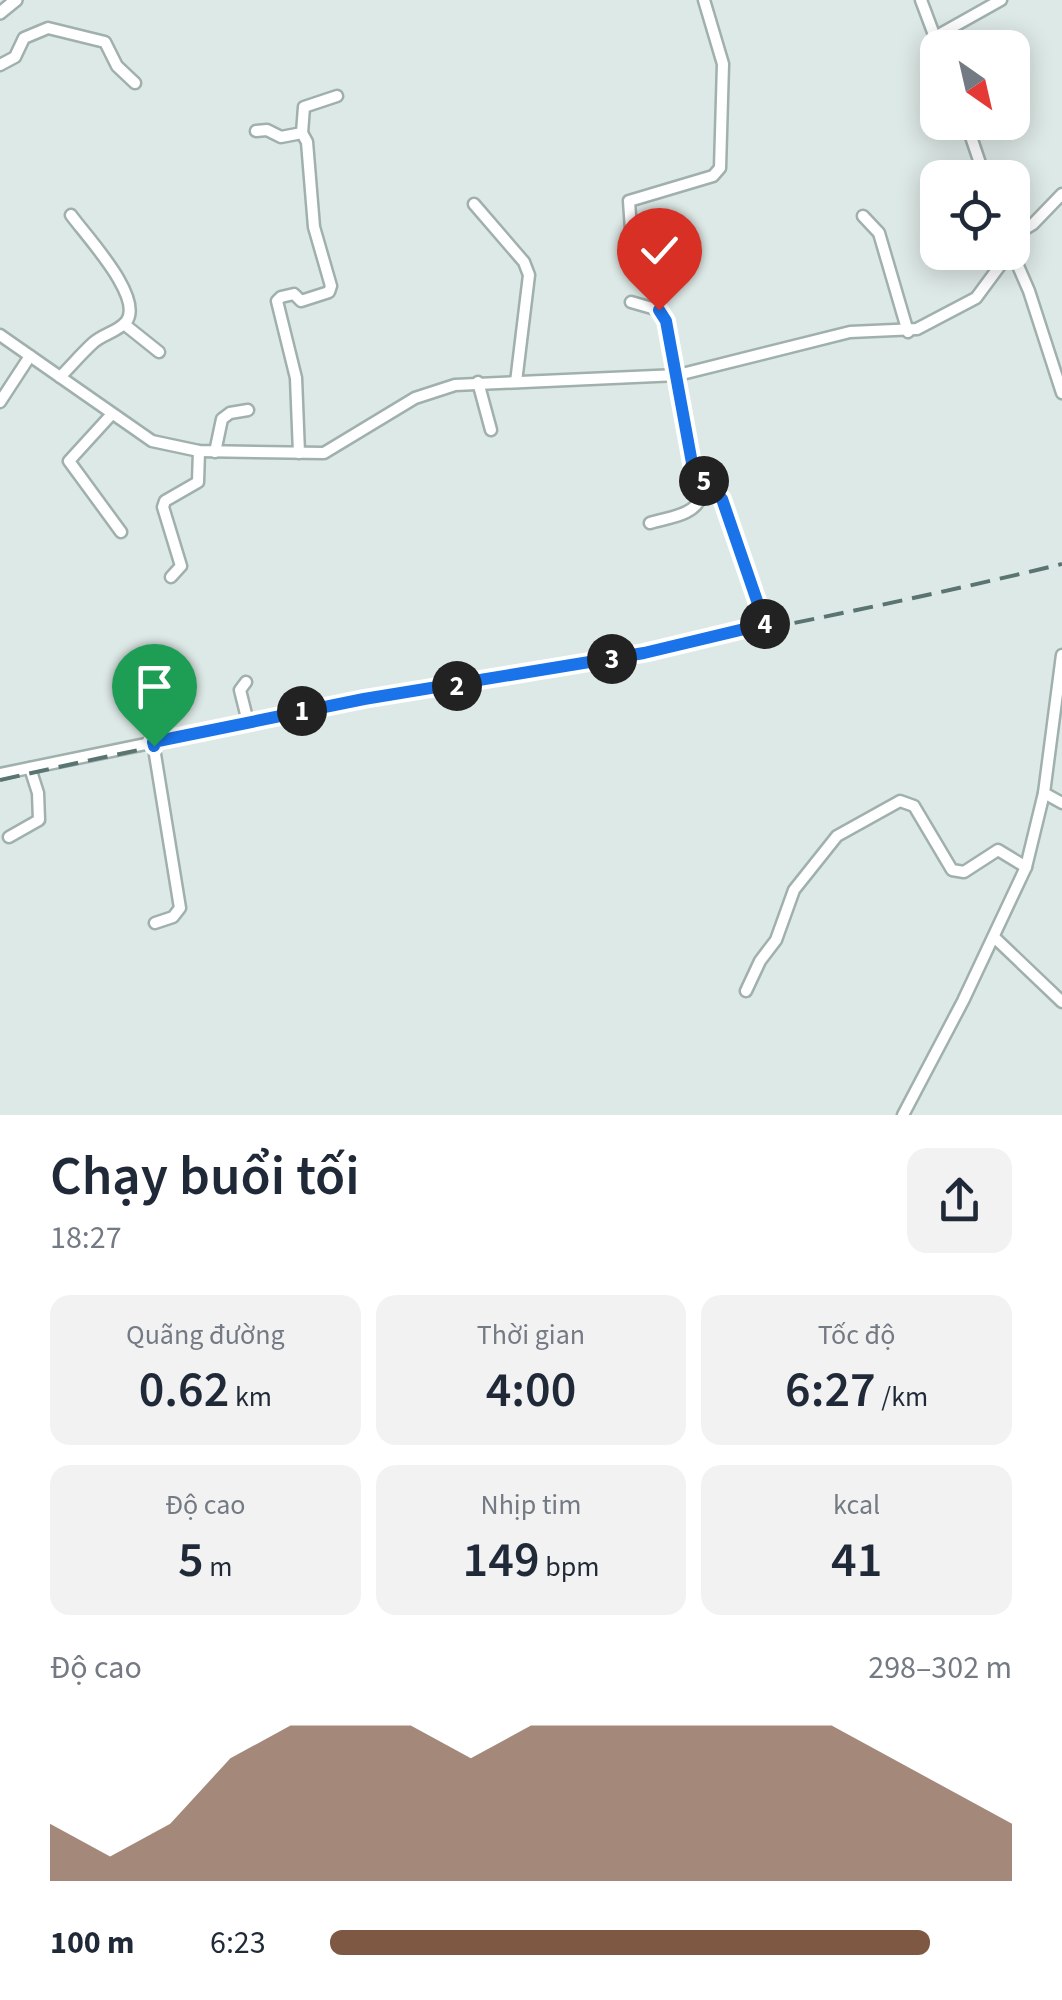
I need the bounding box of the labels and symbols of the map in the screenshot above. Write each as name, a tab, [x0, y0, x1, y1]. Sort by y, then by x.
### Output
north arrow	[920, 30, 1030, 140]
pin	[617, 208, 702, 311]
pin: 5	[679, 456, 729, 506]
pin: 4	[740, 599, 790, 649]
pin: 3	[587, 634, 637, 684]
pin	[112, 644, 197, 747]
pin: 2	[432, 661, 482, 711]
pin: 1	[277, 686, 327, 736]

